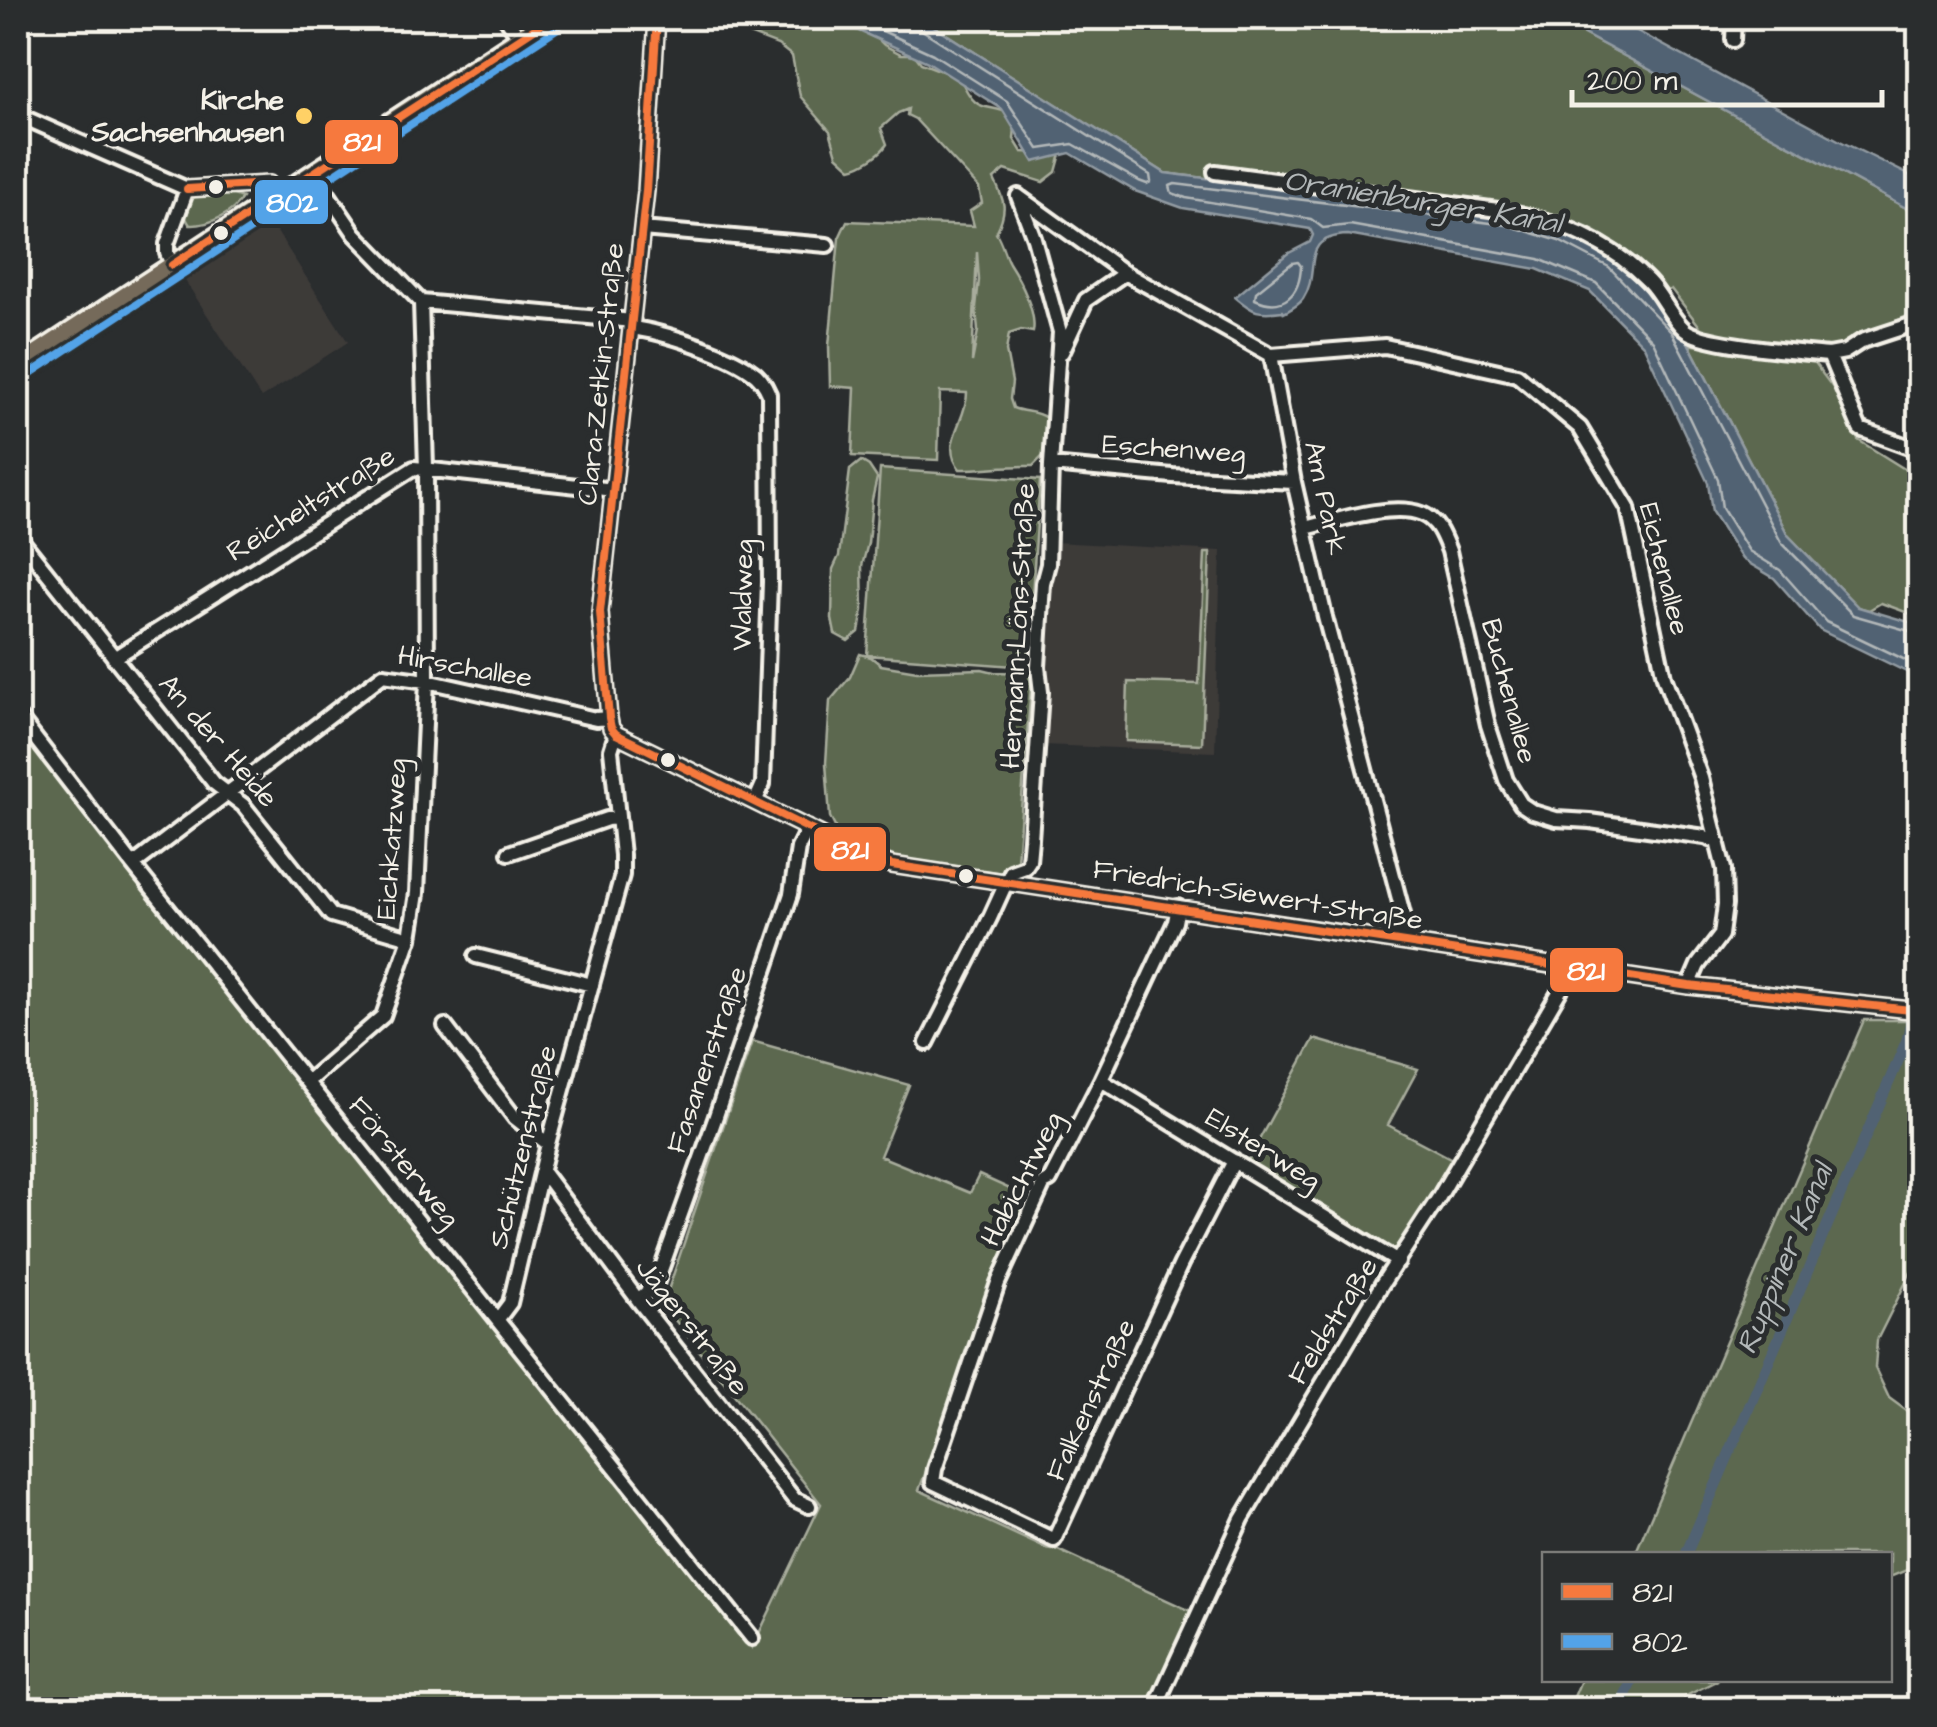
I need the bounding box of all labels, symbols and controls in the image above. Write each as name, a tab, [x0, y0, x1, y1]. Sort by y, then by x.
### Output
scale bar	[1572, 45, 1882, 107]
text: 200 m	[1587, 60, 1678, 102]
place label: Kirche Sachsenhausen	[90, 81, 284, 152]
marker: Kirche Sachsenhausen	[293, 105, 315, 127]
line badge: 821	[323, 118, 400, 166]
text: 821	[343, 123, 381, 162]
water label: Oranienburger Kanal	[1281, 159, 1568, 246]
unlabelled marker	[206, 177, 226, 197]
line badge: 802	[253, 178, 330, 226]
text: 802	[266, 184, 319, 223]
unlabelled marker	[211, 223, 231, 243]
street label: Clara-Zetkin-Straße	[568, 241, 634, 507]
street label: Eschenweg	[1101, 425, 1247, 474]
street label: Reicheltstraße	[219, 437, 403, 571]
street label: Am Park	[1294, 437, 1356, 559]
street label: Hermann-Löns-Straße	[991, 482, 1045, 770]
street label: Eichenallee	[1629, 499, 1699, 639]
street label: Waldweg	[723, 539, 764, 651]
street label: Buchenallee	[1471, 614, 1547, 768]
street label: Hirschallee	[395, 636, 535, 698]
street label: An der Heide	[149, 666, 287, 816]
unlabelled marker	[658, 750, 678, 770]
street label: Eichkatzweg	[367, 757, 418, 921]
line badge: 821	[812, 825, 888, 873]
text: 821	[831, 831, 869, 870]
street label: Friedrich-Siewert-Straße	[1090, 850, 1426, 940]
unlabelled marker	[956, 866, 976, 886]
line badge: 821	[1548, 946, 1625, 994]
text: 821	[1567, 952, 1605, 991]
street label: Fasanenstraße	[657, 961, 757, 1159]
street label: Schützenstraße	[479, 1041, 567, 1253]
street label: Försterweg	[338, 1088, 469, 1237]
street label: Elsterweg	[1197, 1098, 1328, 1201]
street label: Habichtweg	[971, 1105, 1073, 1253]
water label: Ruppiner Kanal	[1726, 1154, 1845, 1361]
street label: Jägerstraße	[625, 1250, 758, 1404]
street label: Feldstraße	[1278, 1250, 1388, 1392]
street label: Falkenstraße	[1036, 1313, 1146, 1487]
legend	[1542, 1552, 1892, 1682]
text: 821	[1632, 1572, 1673, 1614]
text: 802	[1632, 1622, 1688, 1664]

